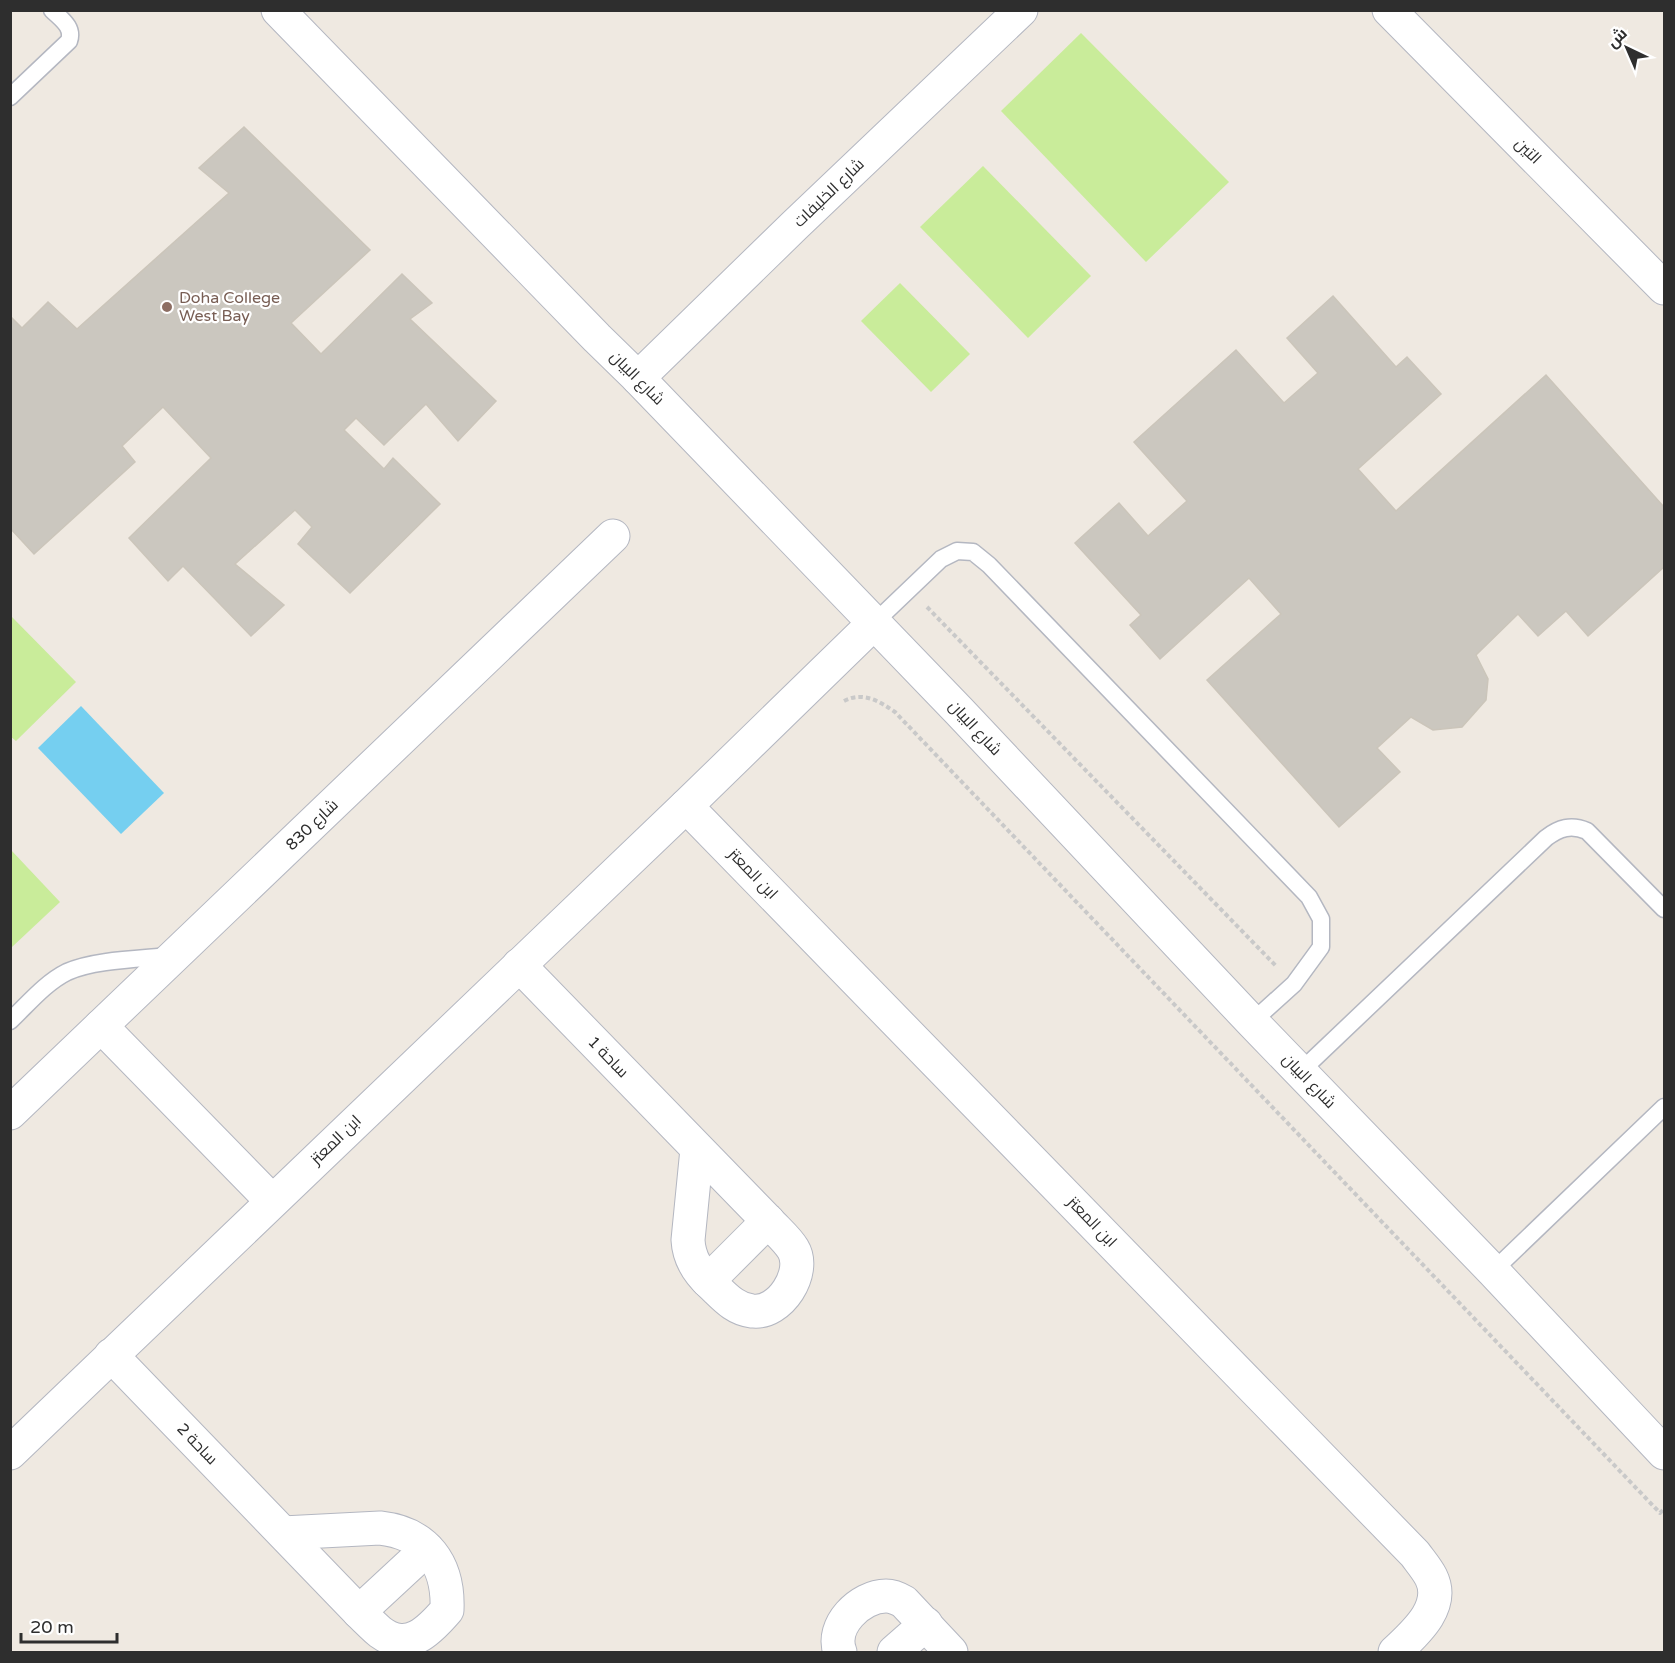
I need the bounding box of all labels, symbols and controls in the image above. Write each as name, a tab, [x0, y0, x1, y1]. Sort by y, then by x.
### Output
north arrow	[1597, 18, 1657, 78]
text: ش	[1603, 24, 1632, 52]
street label: التين	[1511, 134, 1545, 168]
street label: شارع الخليفات	[789, 154, 869, 232]
place label: Doha College West Bay	[179, 288, 280, 326]
marker: Doha College West Bay	[160, 300, 174, 314]
street label: شارع البيان	[605, 347, 668, 410]
street label: شارع البيان	[944, 696, 1006, 761]
street label: شارع 830	[282, 795, 343, 856]
street label: ابن المعتز	[723, 844, 782, 904]
street label: ساحة 1	[583, 1032, 633, 1082]
street label: شارع البيان	[1277, 1049, 1340, 1113]
street label: ابن المعتز	[306, 1111, 366, 1170]
street label: ابن المعتز	[1062, 1192, 1121, 1252]
street label: ساحة 2	[172, 1419, 222, 1469]
scale bar	[21, 1606, 117, 1644]
text: 20 m	[30, 1616, 74, 1638]

